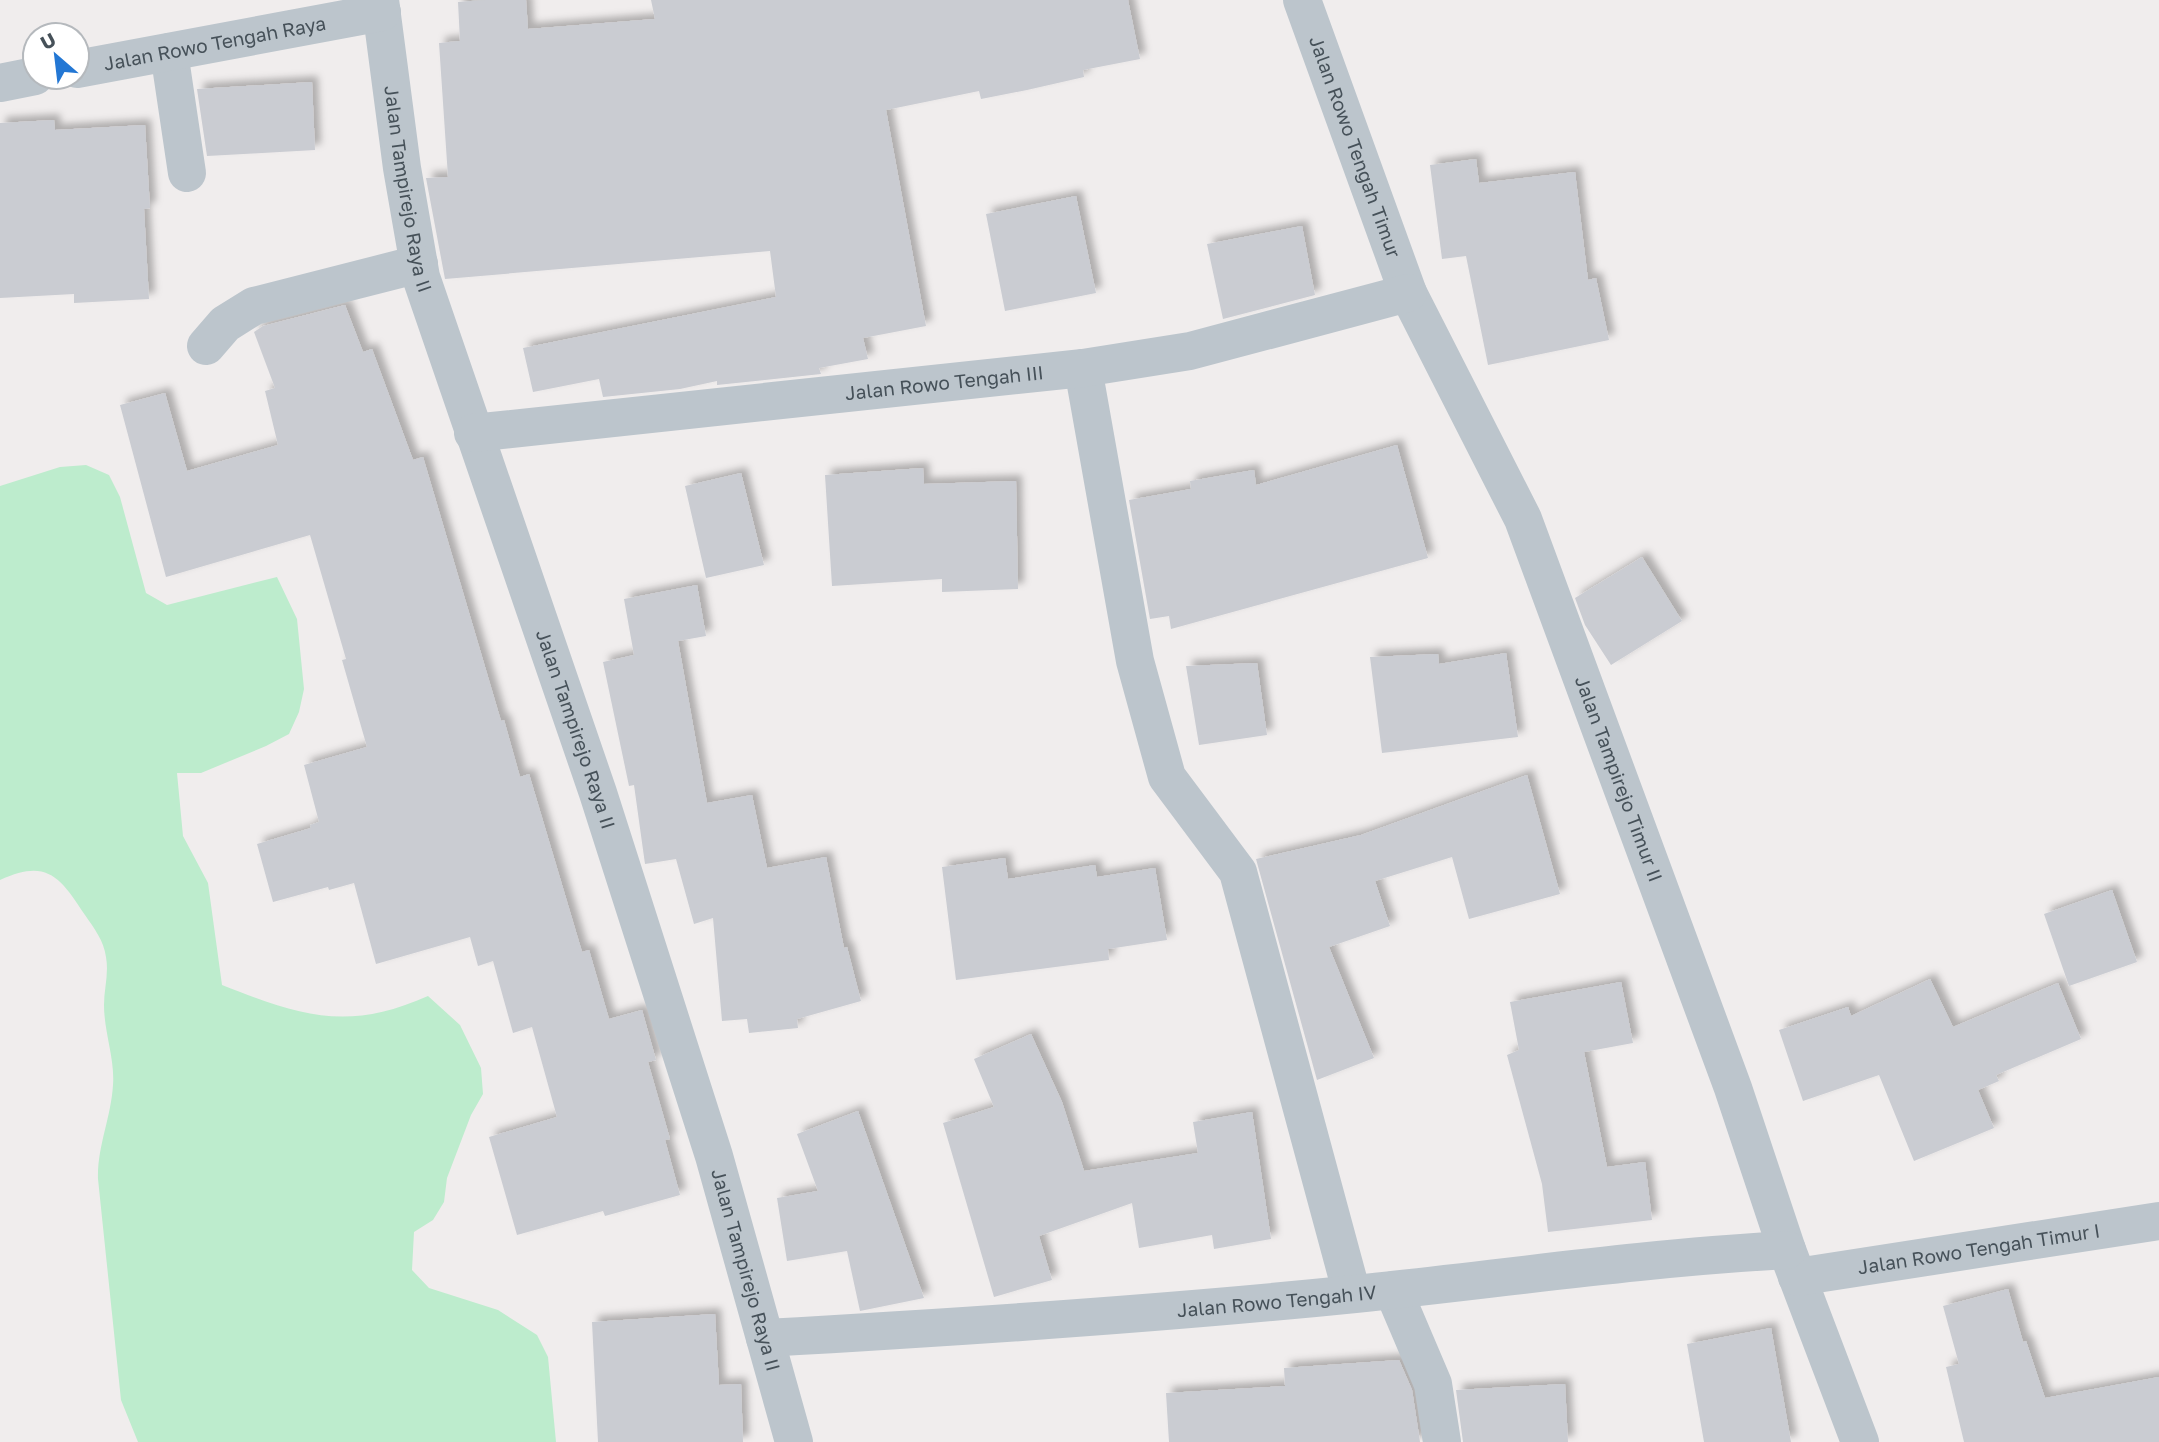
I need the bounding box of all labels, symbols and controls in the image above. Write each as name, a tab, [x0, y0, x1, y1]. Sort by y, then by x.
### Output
street label: Jalan Rowo Tengah Raya	[102, 11, 327, 75]
north arrow	[21, 21, 91, 91]
text: U	[36, 27, 59, 54]
street label: Jalan Rowo Tengah Timur	[1305, 32, 1406, 261]
street label: Jalan Tampirejo Raya II	[380, 84, 437, 295]
street label: Jalan Rowo Tengah III	[844, 360, 1045, 404]
street label: Jalan Tampirejo Raya II	[532, 626, 621, 832]
street label: Jalan Tampirejo Timur II	[1571, 672, 1668, 885]
street label: Jalan Tampirejo Raya II	[707, 1166, 786, 1374]
street label: Jalan Rowo Tengah Timur I	[1856, 1218, 2102, 1278]
street label: Jalan Rowo Tengah IV	[1176, 1280, 1378, 1321]

